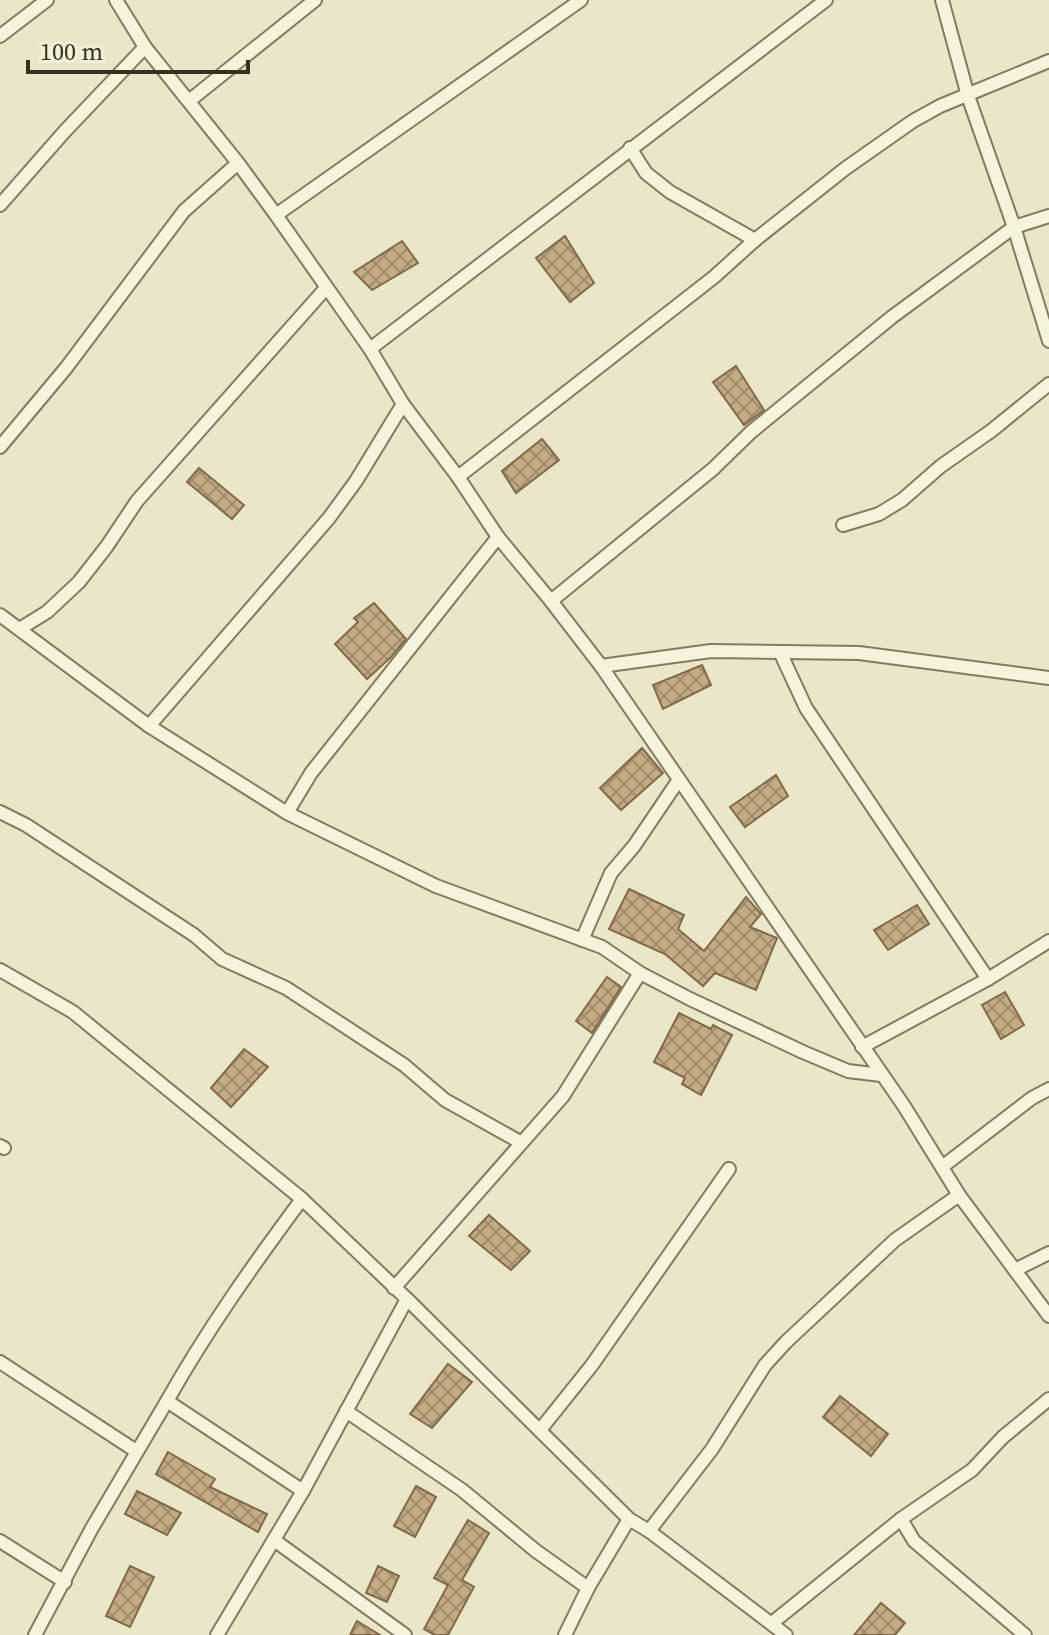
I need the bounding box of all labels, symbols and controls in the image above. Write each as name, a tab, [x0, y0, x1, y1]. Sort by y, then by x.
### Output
scale bar	[28, 24, 248, 74]
text: 100 m	[40, 35, 103, 68]

